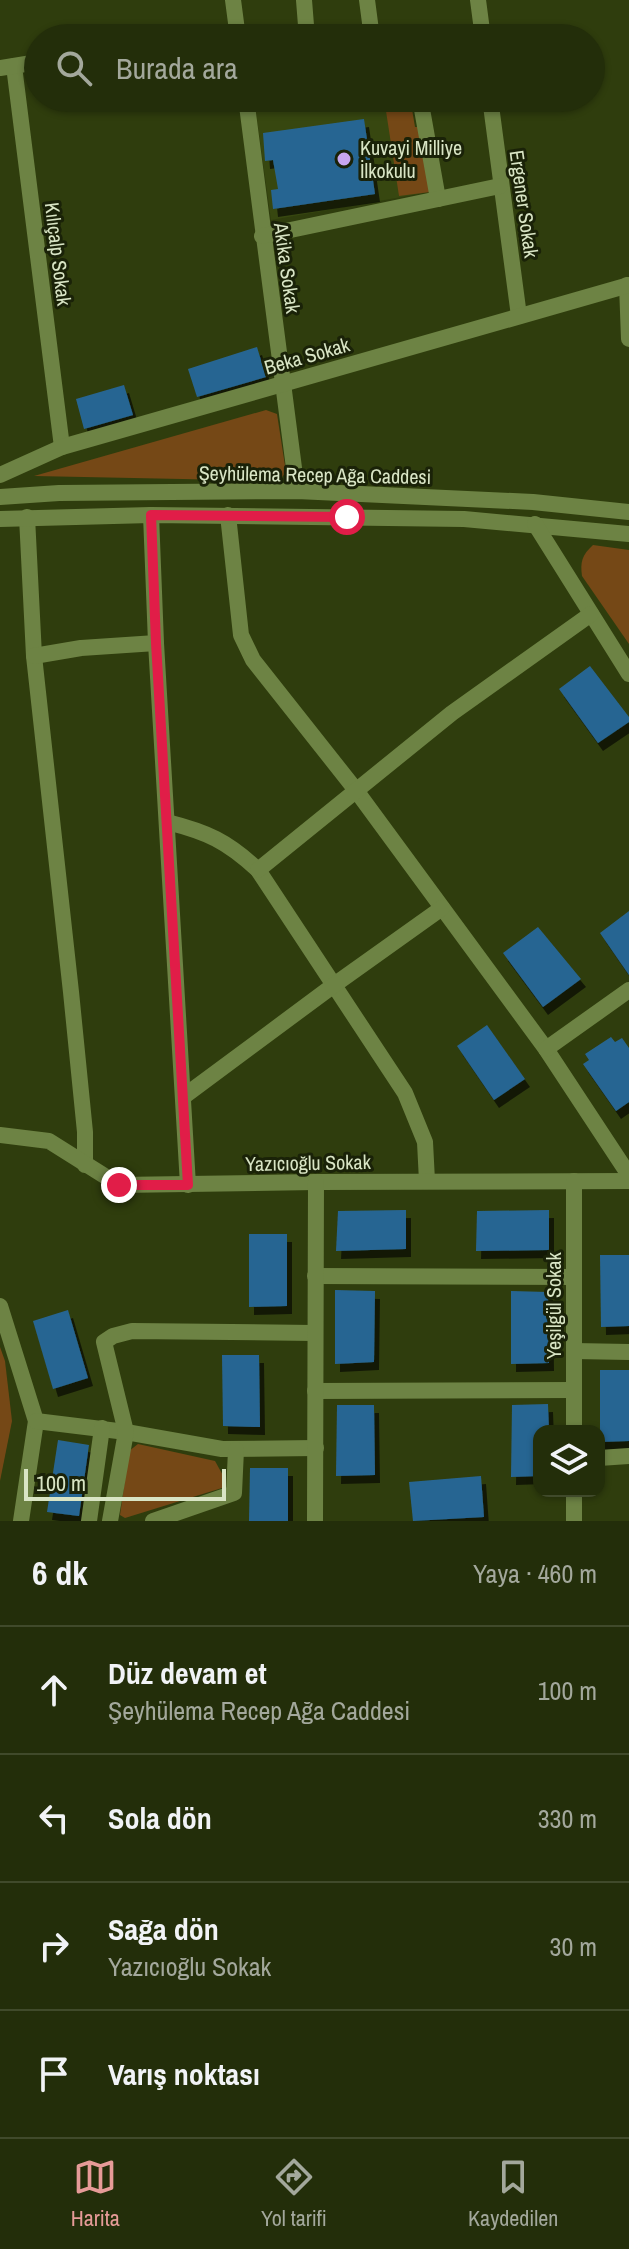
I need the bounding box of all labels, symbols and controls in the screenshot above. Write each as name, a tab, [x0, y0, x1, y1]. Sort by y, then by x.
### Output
search box	[24, 24, 605, 112]
icon: search	[52, 46, 96, 90]
text: Burada ara	[116, 48, 238, 88]
place label: Kuvayi Milliye İlkokulu	[360, 134, 462, 184]
street label: Ergener Sokak	[504, 148, 546, 260]
marker: Kuvayi Milliye İlkokulu	[335, 150, 353, 168]
street label: Kılıçalp Sokak	[39, 201, 78, 308]
street label: Akika Sokak	[268, 220, 307, 316]
street label: Beka Sokak	[261, 330, 353, 381]
street label: Şeyhülema Recep Ağa Caddesi	[199, 459, 431, 490]
route start	[329, 499, 365, 535]
street label: Yazıcıoğlu Sokak	[245, 1148, 372, 1177]
route end	[101, 1167, 137, 1203]
street label: Yeşilgül Sokak	[540, 1252, 567, 1360]
map controls	[533, 1425, 605, 1497]
button: layers	[533, 1425, 605, 1497]
scale bar	[24, 1465, 226, 1501]
text: 100 m	[36, 1468, 86, 1498]
text: 6 dk	[32, 1550, 88, 1596]
text: Yaya · 460 m	[473, 1556, 597, 1591]
text: Düz devam et	[108, 1653, 267, 1693]
icon: ahead	[32, 1668, 76, 1712]
text: 100 m	[538, 1673, 597, 1708]
text: Şeyhülema Recep Ağa Caddesi	[108, 1693, 410, 1728]
icon: left	[32, 1796, 76, 1840]
text: Sola dön	[108, 1798, 212, 1838]
text: 330 m	[538, 1801, 597, 1836]
text: Sağa dön	[108, 1909, 219, 1949]
icon: right	[32, 1924, 76, 1968]
text: 30 m	[550, 1929, 597, 1964]
text: Yazıcıoğlu Sokak	[108, 1949, 271, 1984]
icon: arrive	[32, 2052, 76, 2096]
text: Varış noktası	[108, 2054, 260, 2094]
tab: Harita	[71, 2155, 120, 2233]
tab: Yol tarifi	[261, 2155, 327, 2233]
tab: Kaydedilen	[468, 2155, 558, 2233]

